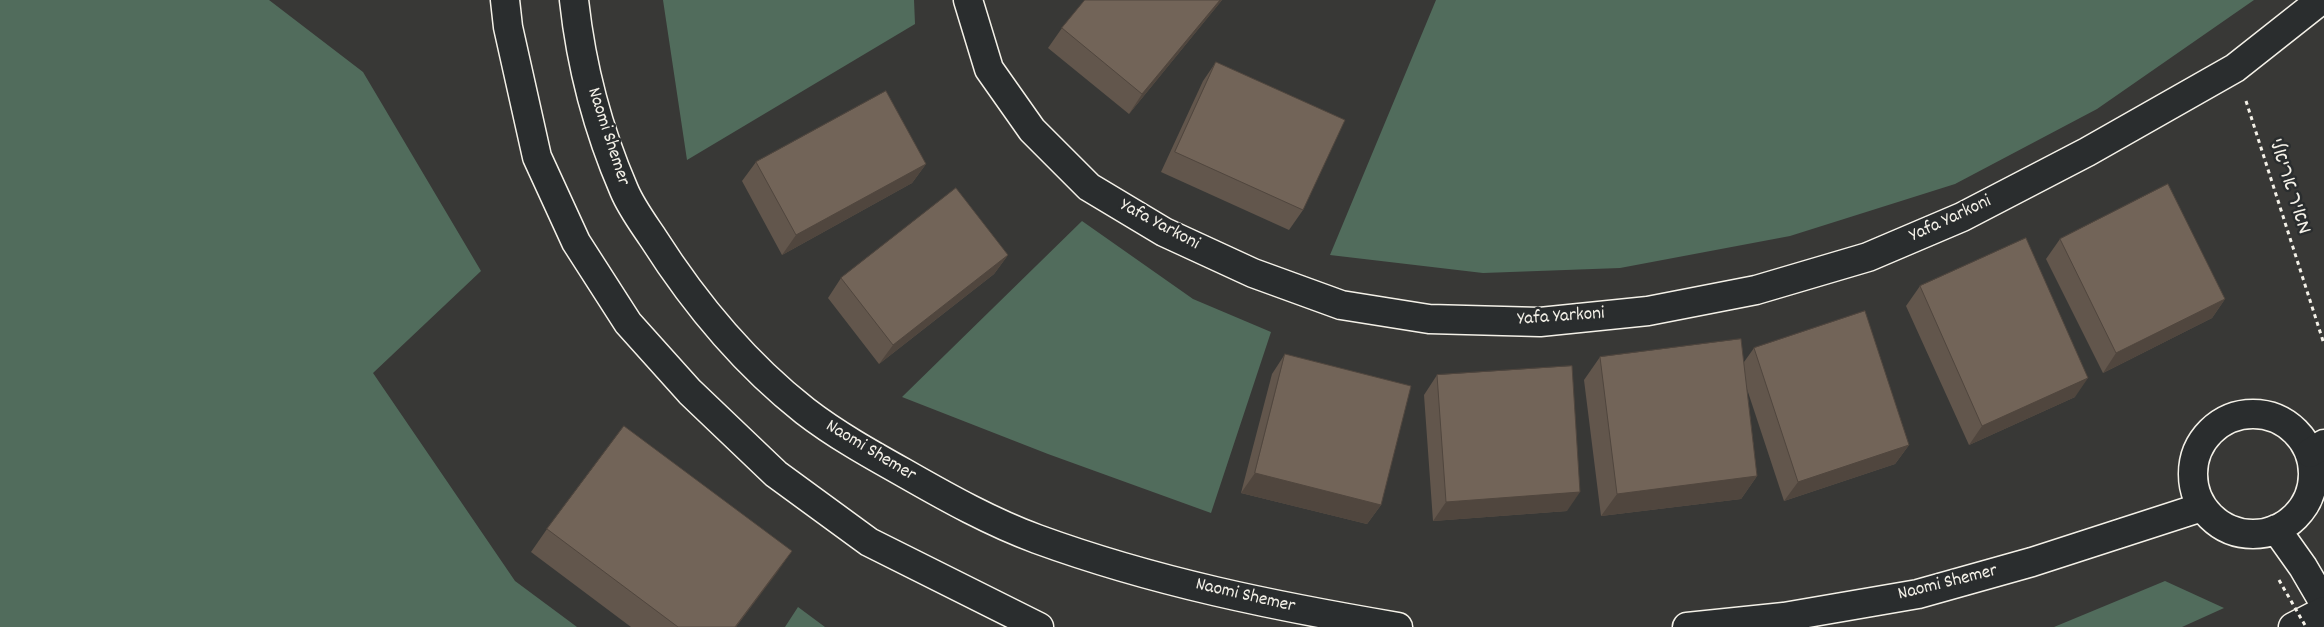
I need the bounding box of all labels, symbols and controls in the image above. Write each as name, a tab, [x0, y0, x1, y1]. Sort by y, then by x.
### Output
street label: Naomi Shemer	[580, 85, 634, 189]
street label: מאיר אריאלי	[2262, 136, 2314, 238]
street label: Yafa Yarkoni	[1907, 191, 1995, 249]
street label: Yafa Yarkoni	[1115, 195, 1203, 257]
street label: Yafa Yarkoni	[1517, 304, 1605, 332]
street label: Naomi Shemer	[821, 416, 919, 488]
street label: Naomi Shemer	[1896, 561, 2000, 607]
street label: Naomi Shemer	[1193, 574, 1297, 620]

